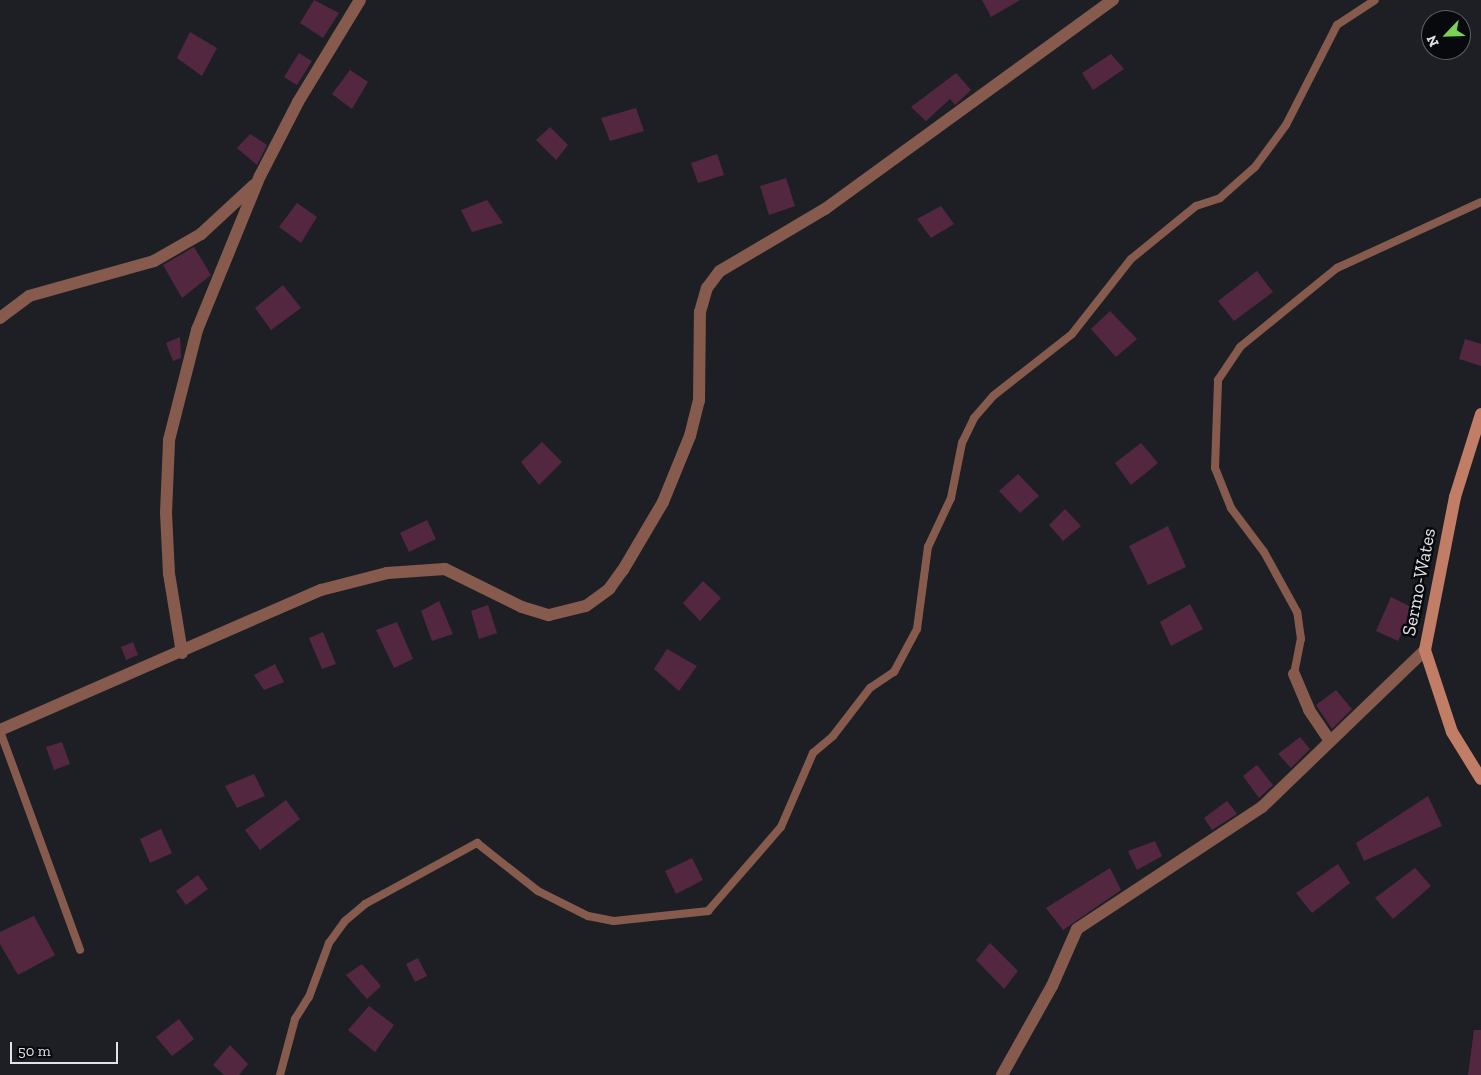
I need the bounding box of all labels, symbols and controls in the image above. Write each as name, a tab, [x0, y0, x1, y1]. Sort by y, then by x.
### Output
north arrow	[1421, 10, 1471, 60]
text: N	[1423, 33, 1443, 49]
street label: Sermo-Wates	[1397, 526, 1441, 638]
scale bar	[12, 1032, 120, 1064]
text: 50 m	[18, 1042, 51, 1060]

